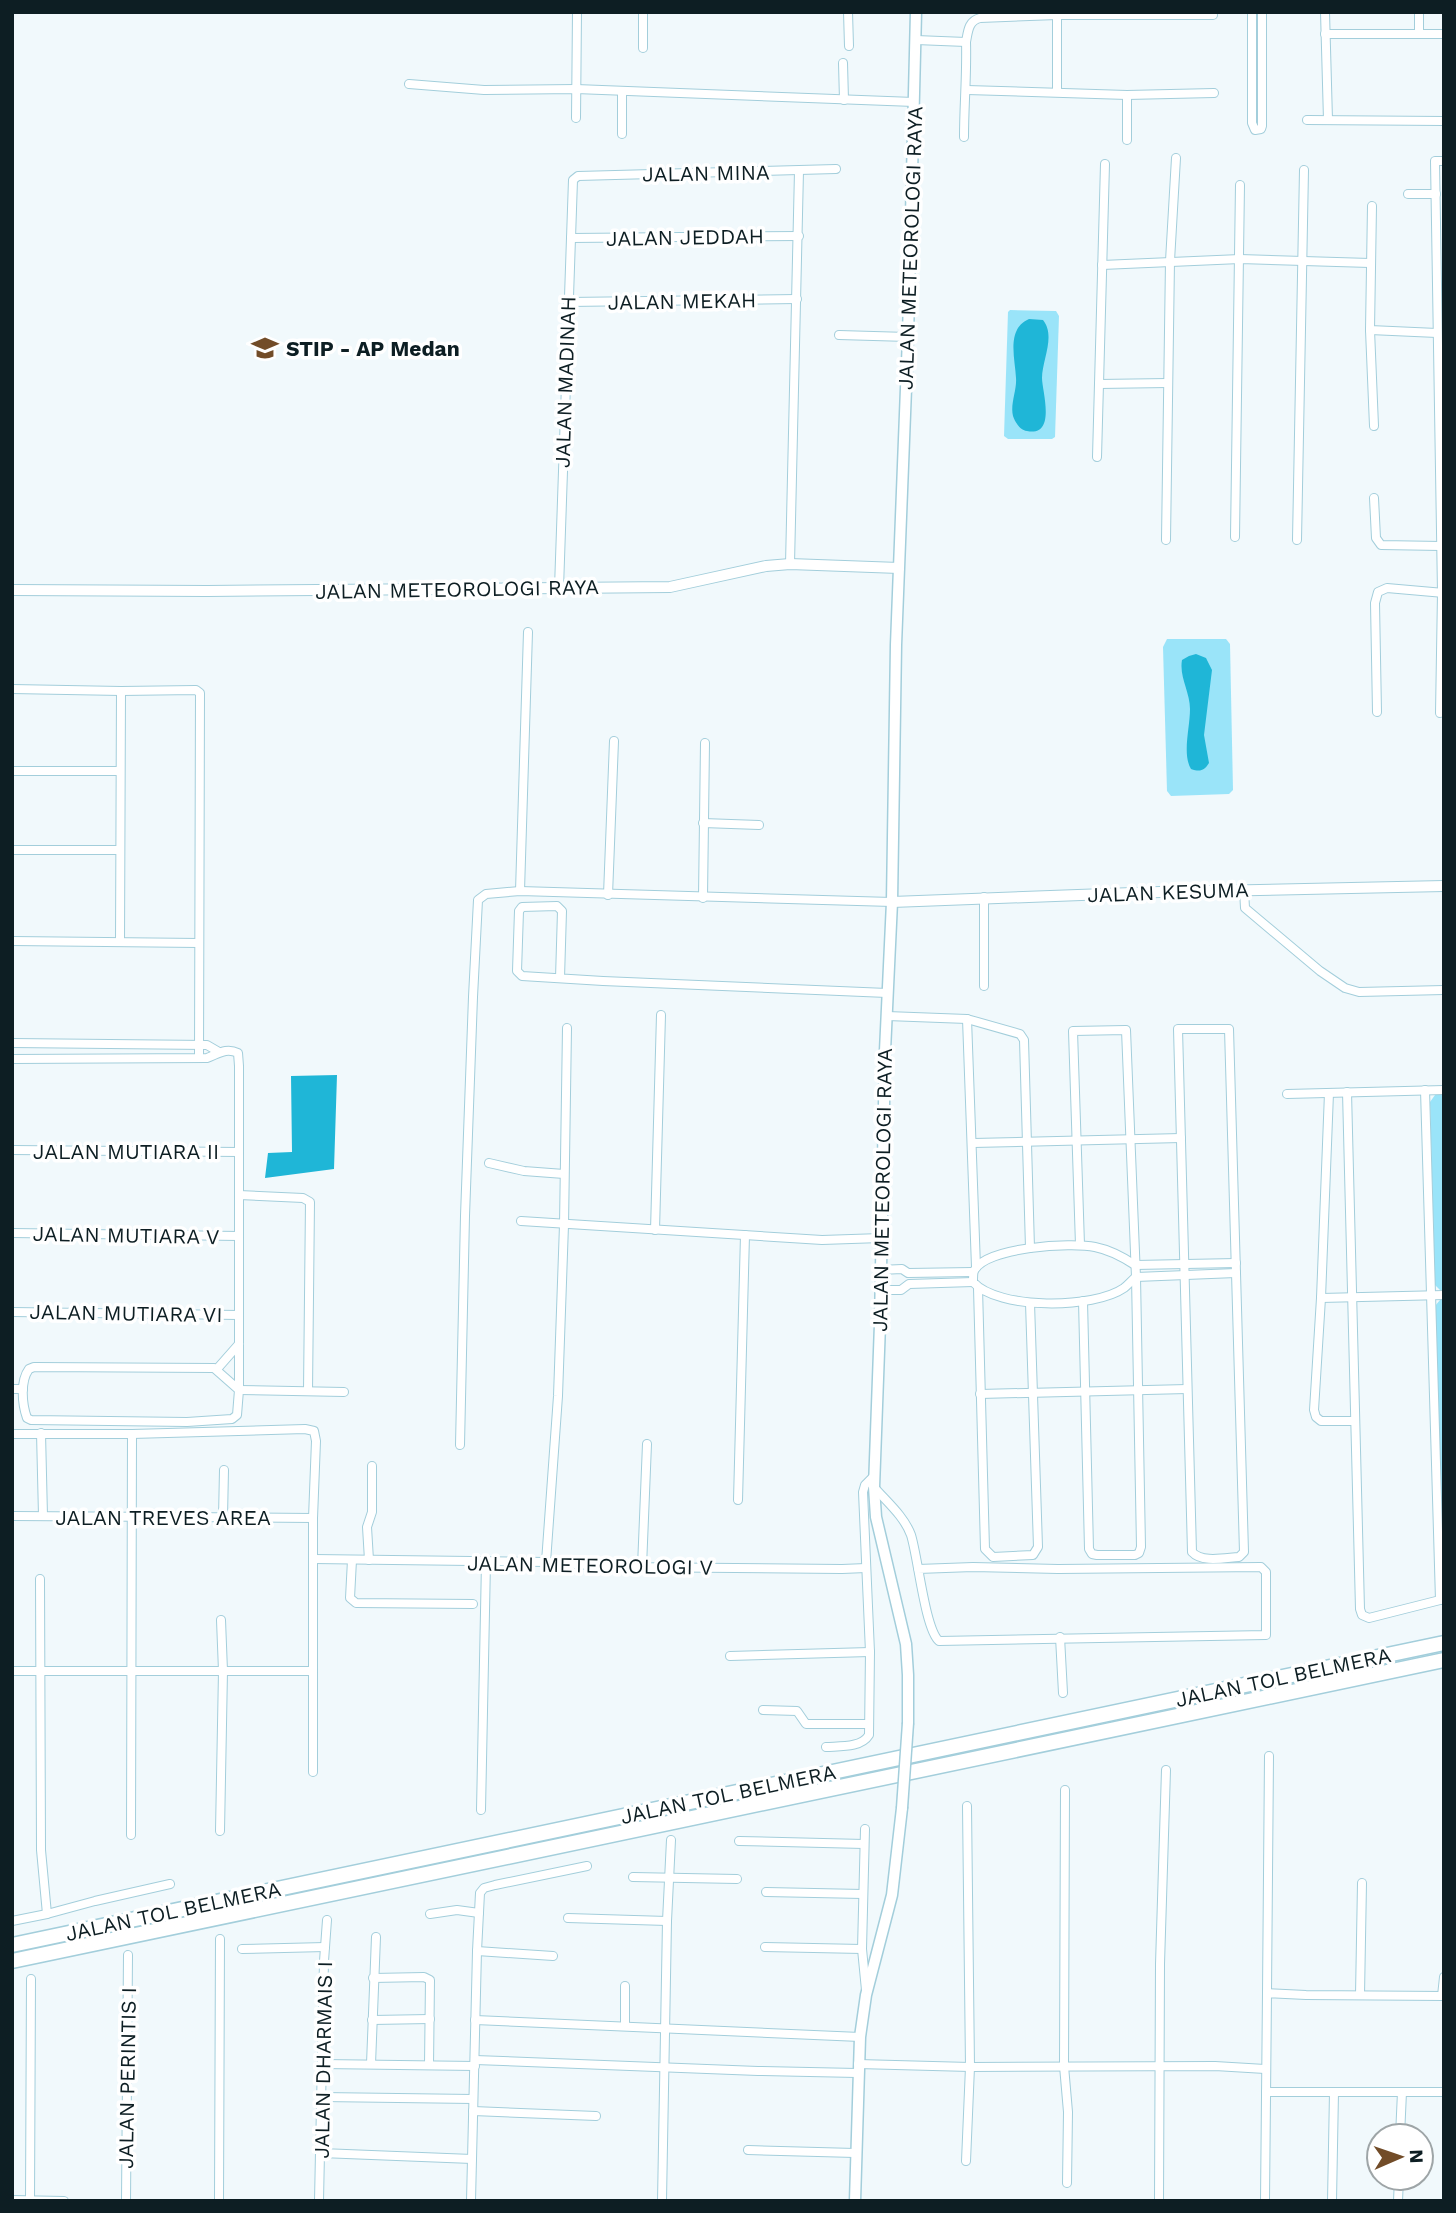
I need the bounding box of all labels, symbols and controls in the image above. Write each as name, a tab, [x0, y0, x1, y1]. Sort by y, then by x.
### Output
street label: JALAN METEOROLOGI RAYA	[893, 106, 927, 390]
street label: JALAN MINA	[642, 159, 770, 187]
street label: JALAN JEDDAH	[606, 223, 764, 251]
street label: JALAN MEKAH	[607, 287, 757, 315]
street label: JALAN MADINAH	[550, 296, 580, 468]
school or university icon: STIP - AP Medan	[250, 333, 280, 363]
place label: STIP - AP Medan	[286, 336, 460, 361]
street label: JALAN METEOROLOGI RAYA	[315, 574, 599, 604]
street label: JALAN KESUMA	[1087, 877, 1249, 907]
street label: JALAN METEOROLOGI RAYA	[867, 1048, 897, 1332]
street label: JALAN MUTIARA II	[33, 1139, 219, 1164]
street label: JALAN MUTIARA V	[32, 1221, 220, 1249]
street label: JALAN MUTIARA VI	[29, 1299, 223, 1327]
street label: JALAN TREVES AREA	[55, 1505, 271, 1530]
street label: JALAN METEOROLOGI V	[467, 1550, 714, 1580]
street label: JALAN TOL BELMERA	[1173, 1642, 1393, 1712]
street label: JALAN TOL BELMERA	[618, 1759, 838, 1829]
street label: JALAN TOL BELMERA	[63, 1876, 283, 1946]
street label: JALAN DHARMAIS I	[309, 1961, 337, 2159]
street label: JALAN PERINTIS I	[113, 1987, 141, 2169]
north arrow	[1365, 2122, 1435, 2192]
text: N	[1405, 2149, 1428, 2164]

